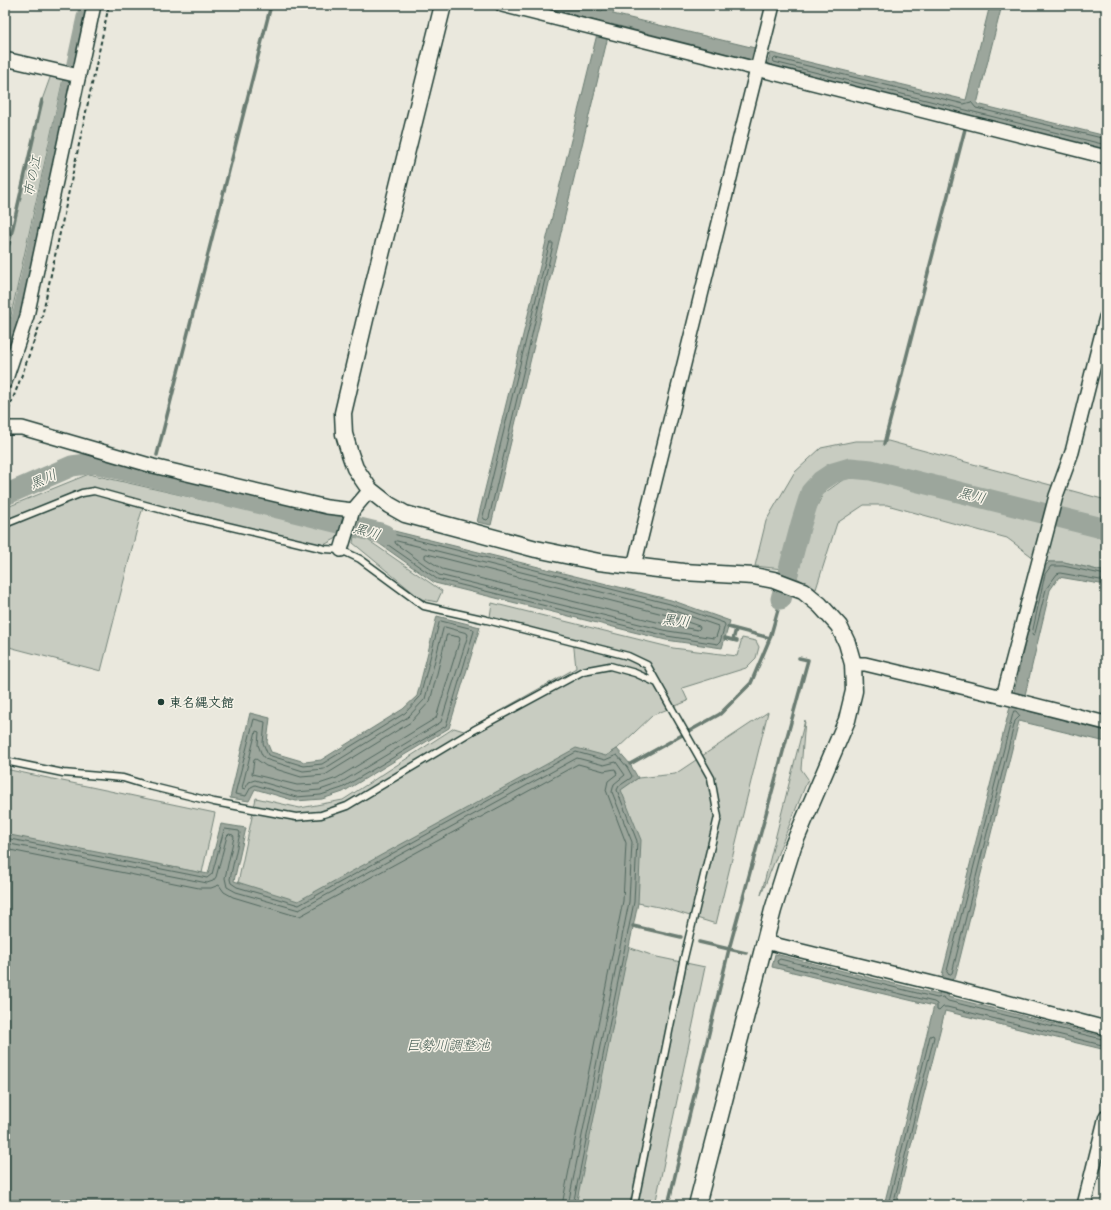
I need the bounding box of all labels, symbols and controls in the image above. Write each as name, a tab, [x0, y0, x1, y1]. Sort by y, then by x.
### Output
water label: 市の江	[18, 152, 45, 198]
water label: 黒川	[26, 464, 59, 493]
water label: 黒川	[956, 482, 988, 507]
water label: 黒川	[351, 517, 383, 544]
water label: 黒川	[661, 608, 691, 631]
place label: 東名縄文館	[169, 693, 234, 711]
marker: 東名縄文館	[156, 697, 166, 707]
water label: 巨勢川調整池	[406, 1035, 491, 1054]

